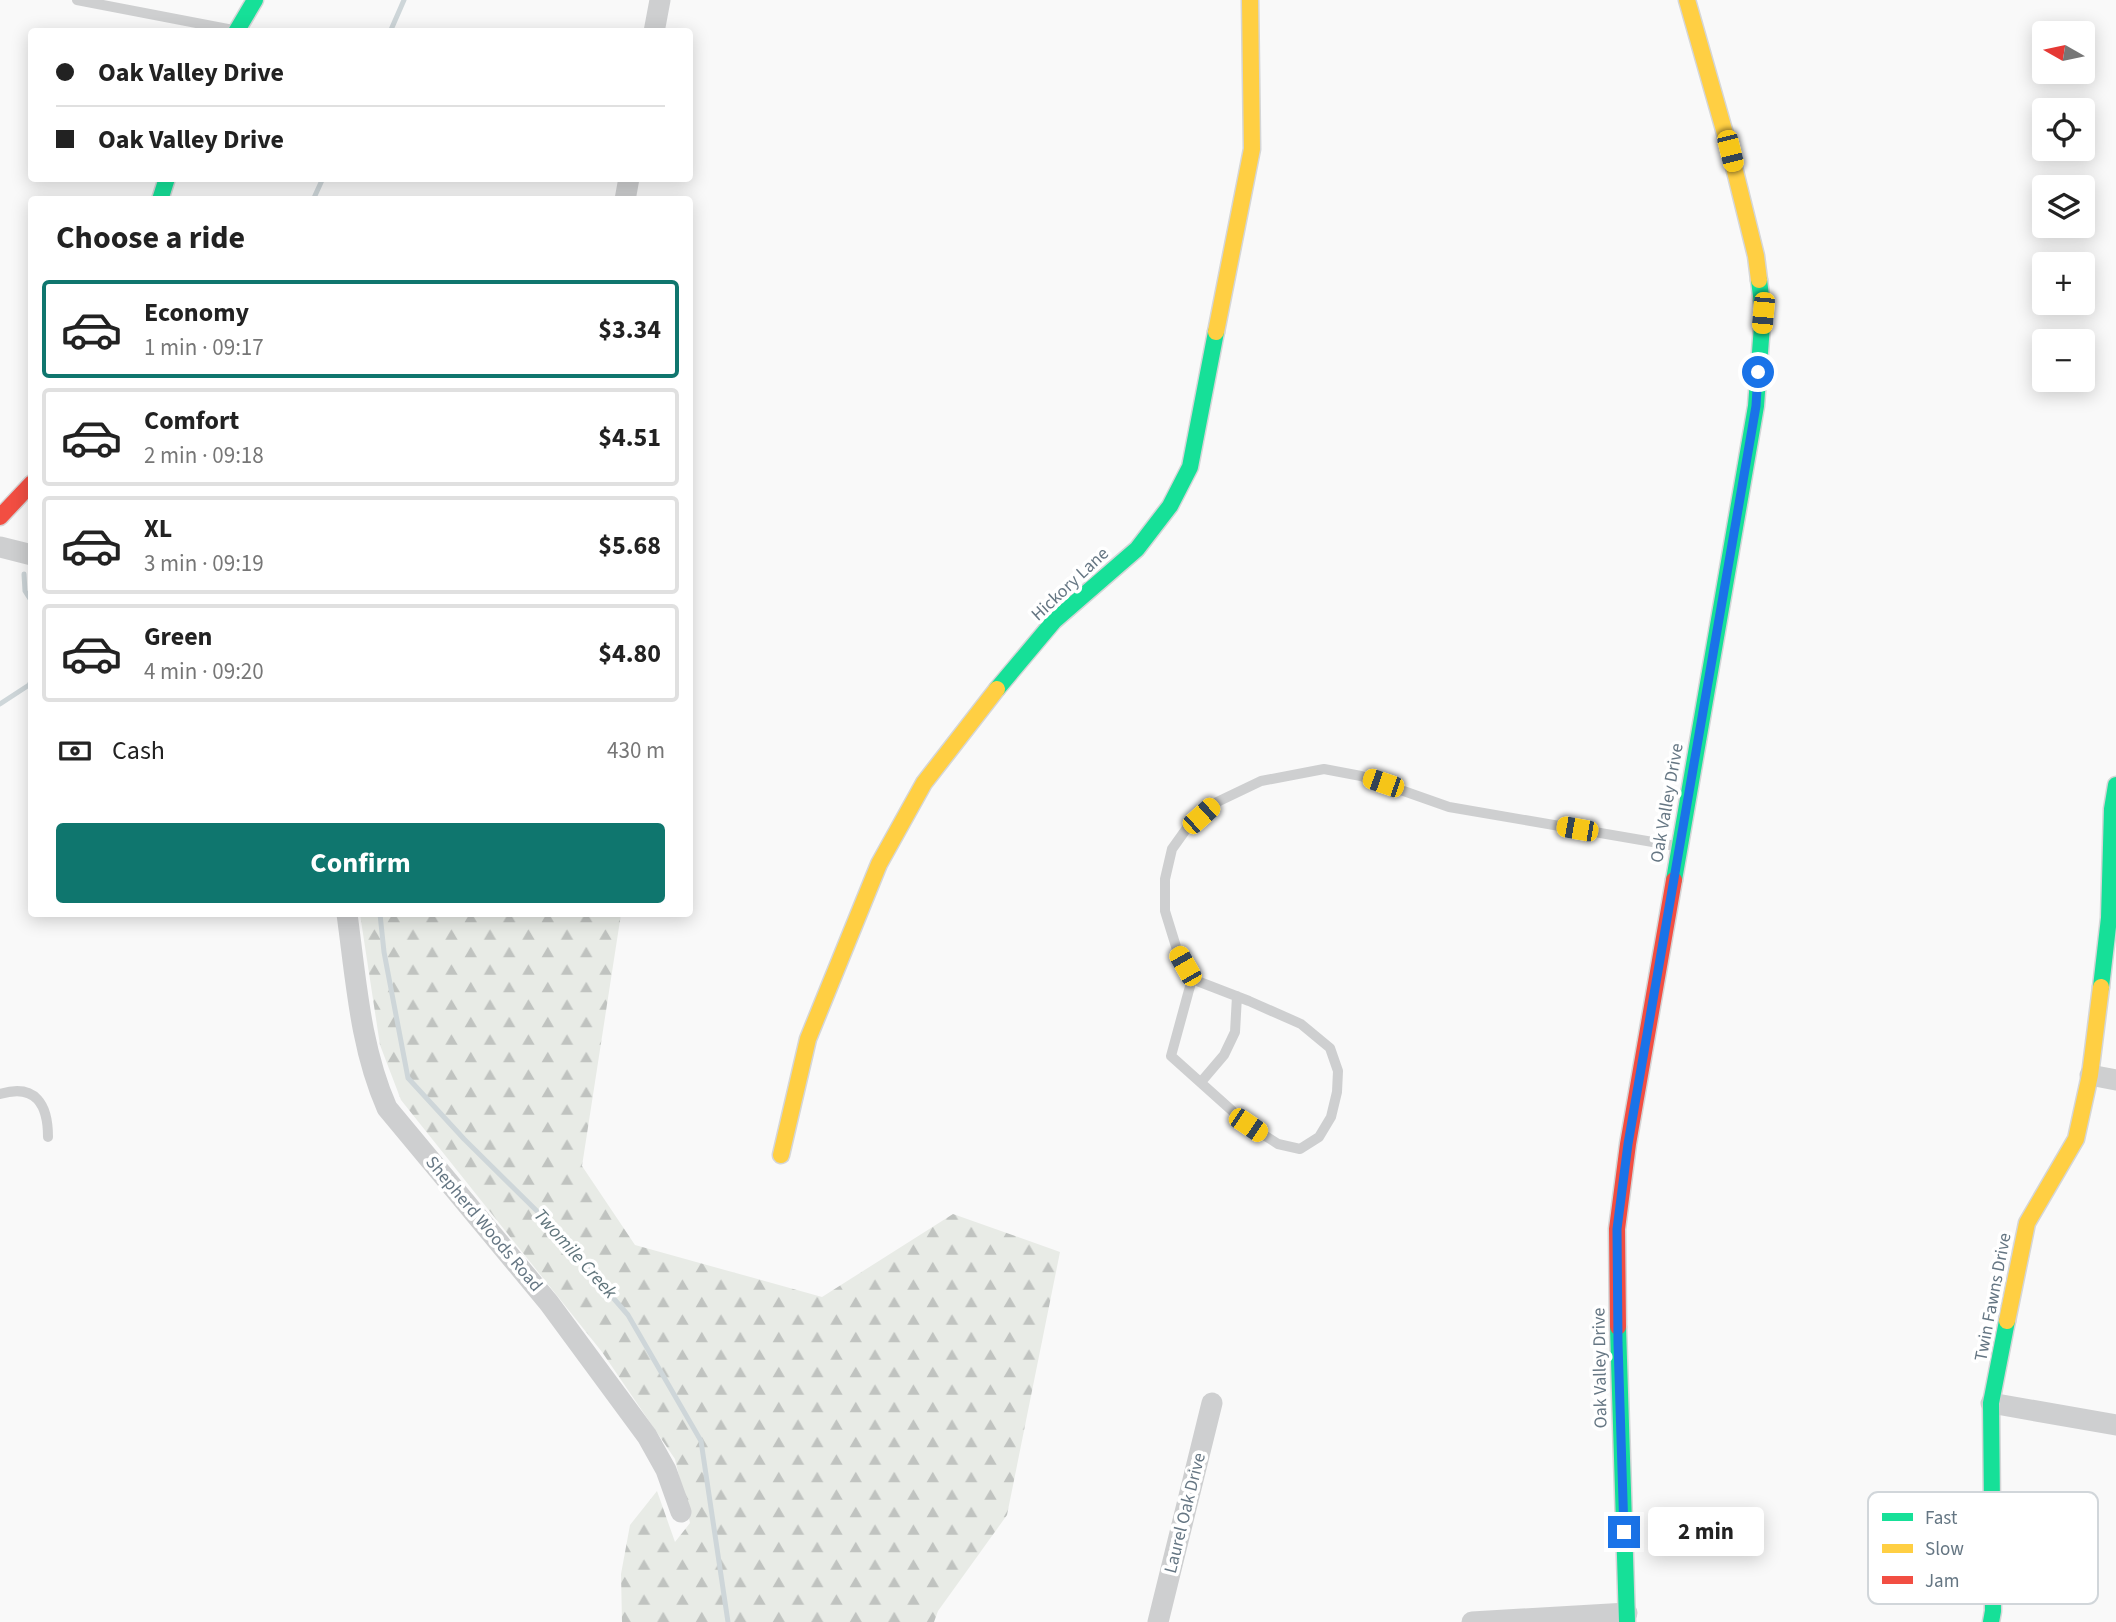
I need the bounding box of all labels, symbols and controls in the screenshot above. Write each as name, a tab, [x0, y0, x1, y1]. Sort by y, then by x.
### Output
north arrow	[2032, 21, 2095, 84]
map controls	[2032, 21, 2095, 392]
text: Oak Valley Drive	[98, 54, 284, 91]
button: locate	[2032, 98, 2095, 161]
text: Oak Valley Drive	[98, 121, 284, 158]
car	[1715, 128, 1746, 174]
button: layers	[2032, 175, 2095, 238]
text: Choose a ride	[56, 215, 245, 261]
button: +	[2032, 252, 2095, 315]
car	[1751, 291, 1776, 335]
text: Economy	[144, 294, 249, 331]
icon: car	[60, 298, 123, 361]
text: $3.34	[598, 311, 661, 348]
button: −	[2032, 329, 2095, 392]
text: 1 min · 09:17	[144, 331, 264, 364]
route start	[1742, 356, 1774, 388]
text: Comfort	[144, 402, 239, 439]
icon: car	[60, 406, 123, 469]
text: $4.51	[598, 419, 661, 456]
text: 2 min · 09:18	[144, 439, 264, 472]
text: XL	[144, 510, 172, 547]
icon: car	[60, 514, 123, 577]
text: $5.68	[598, 527, 661, 564]
street label: Hickory Lane	[1026, 541, 1114, 627]
text: 3 min · 09:19	[144, 547, 264, 580]
text: Green	[144, 618, 212, 655]
icon: car	[60, 622, 123, 685]
text: $4.80	[598, 635, 661, 672]
text: 4 min · 09:20	[144, 655, 264, 688]
icon: cash	[56, 732, 94, 770]
text: Cash	[112, 732, 165, 769]
text: 430 m	[607, 734, 665, 767]
street label: Oak Valley Drive	[1644, 741, 1690, 865]
car	[1360, 766, 1407, 800]
car	[1179, 794, 1224, 838]
car	[1555, 815, 1600, 843]
button: Confirm	[56, 823, 665, 903]
car	[1166, 943, 1205, 989]
car	[1225, 1105, 1272, 1145]
street label: Shepherd Woods Road	[420, 1151, 548, 1297]
water label: Twomile Creek	[527, 1203, 624, 1306]
street label: Twin Fawns Drive	[1968, 1231, 2018, 1363]
street label: Oak Valley Drive	[1586, 1307, 1614, 1429]
street label: Laurel Oak Drive	[1158, 1450, 1212, 1576]
legend	[1868, 1492, 2098, 1604]
text: Fast	[1925, 1505, 1958, 1532]
callout: 2 min	[1648, 1508, 1764, 1556]
text: 2 min	[1678, 1515, 1734, 1548]
route end	[1608, 1516, 1640, 1548]
text: Slow	[1925, 1536, 1964, 1563]
text: Jam	[1925, 1568, 1959, 1595]

